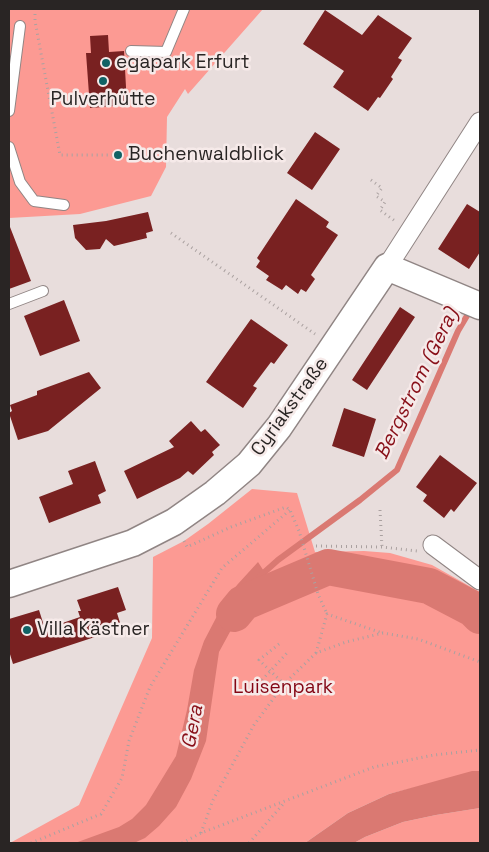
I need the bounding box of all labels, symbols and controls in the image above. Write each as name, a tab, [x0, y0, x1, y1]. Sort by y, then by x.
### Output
place label: egapark Erfurt	[116, 52, 250, 74]
marker: egapark Erfurt	[100, 57, 112, 69]
marker: Pulverhütte	[97, 75, 109, 87]
place label: Pulverhütte	[50, 89, 156, 111]
place label: Buchenwaldblick	[128, 144, 284, 166]
marker: Buchenwaldblick	[112, 149, 124, 161]
water label: Bergstrom (Gera)	[370, 305, 464, 463]
street label: Cyriakstraße	[247, 353, 333, 461]
place label: Villa Kästner	[37, 619, 150, 641]
marker: Villa Kästner	[21, 624, 33, 636]
park label: Luisenpark	[233, 677, 333, 699]
water label: Gera	[177, 703, 209, 751]

